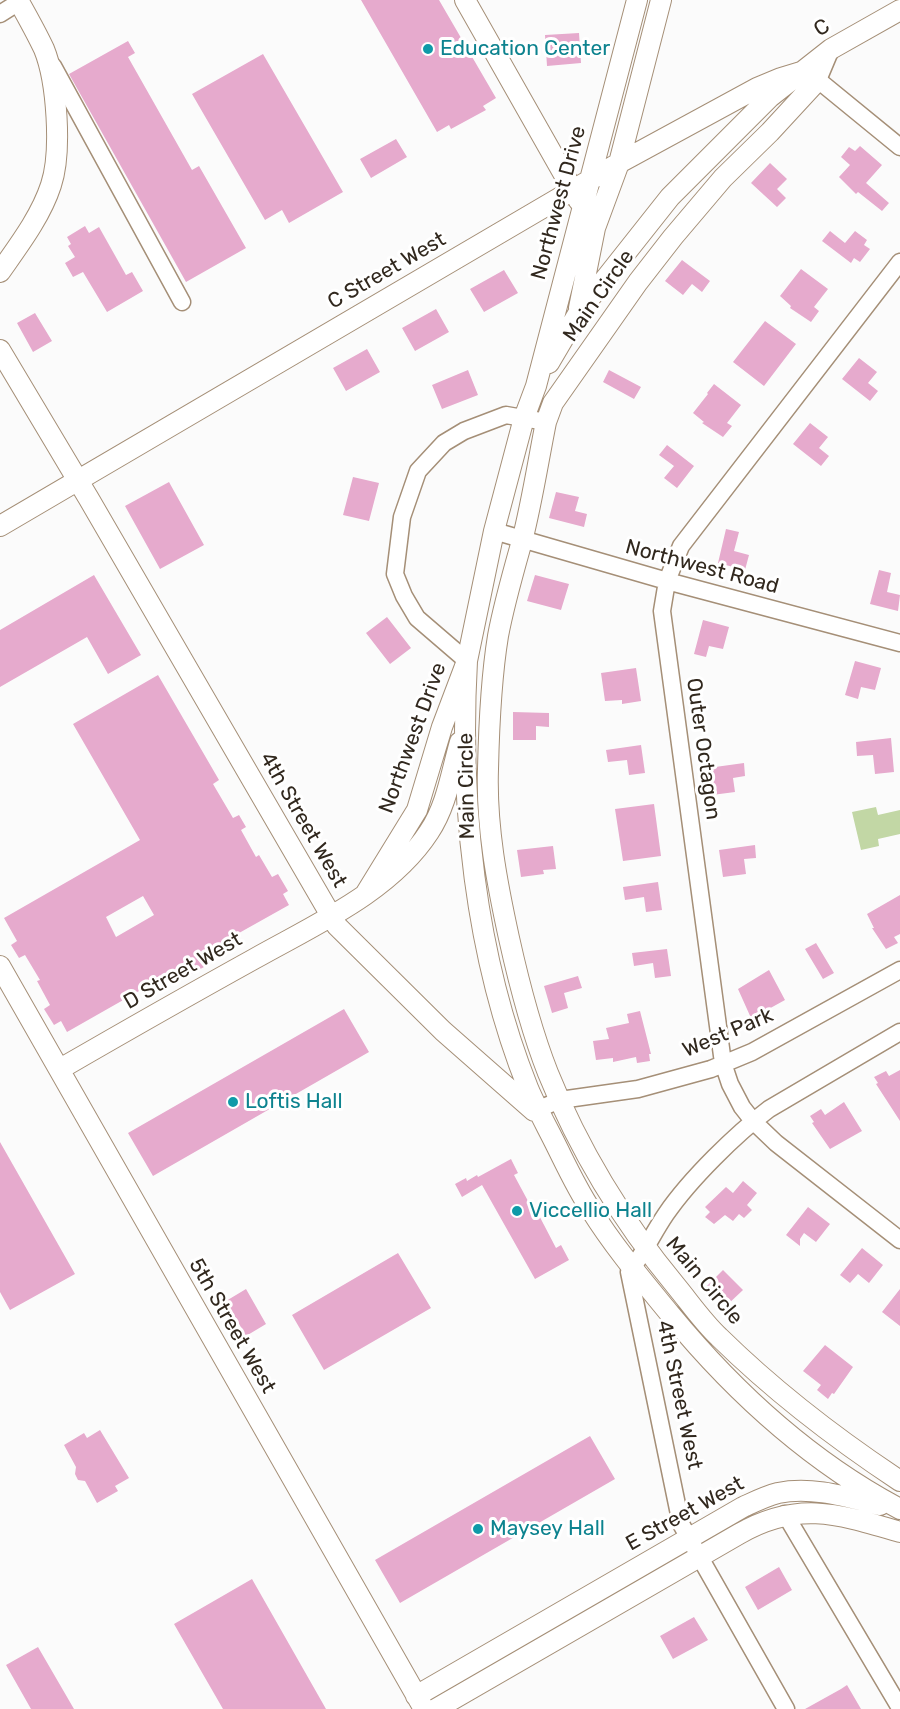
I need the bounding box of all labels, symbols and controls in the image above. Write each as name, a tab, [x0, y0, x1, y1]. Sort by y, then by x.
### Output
street label: C	[809, 14, 835, 42]
place label: Education Center	[440, 36, 610, 62]
marker: Education Center	[421, 42, 435, 56]
street label: Northwest Drive	[526, 123, 592, 283]
street label: C Street West	[324, 227, 450, 315]
street label: Main Circle	[558, 245, 640, 347]
street label: Northwest Road	[623, 534, 781, 600]
street label: Northwest Drive	[374, 659, 452, 817]
street label: Outer Octagon	[681, 676, 725, 822]
street label: Main Circle	[453, 733, 481, 839]
street label: 4th Street West	[254, 748, 352, 892]
street label: D Street West	[119, 927, 247, 1015]
street label: West Park	[679, 1003, 777, 1063]
place label: Loftis Hall	[245, 1089, 343, 1115]
marker: Loftis Hall	[226, 1095, 240, 1109]
place label: Viccellio Hall	[529, 1198, 652, 1224]
marker: Viccellio Hall	[510, 1204, 524, 1218]
street label: Main Circle	[660, 1232, 748, 1330]
street label: 5th Street West	[183, 1254, 281, 1398]
street label: 4th Street West	[651, 1318, 707, 1472]
street label: E Street West	[622, 1471, 748, 1557]
place label: Maysey Hall	[490, 1516, 605, 1542]
marker: Maysey Hall	[471, 1522, 485, 1536]

